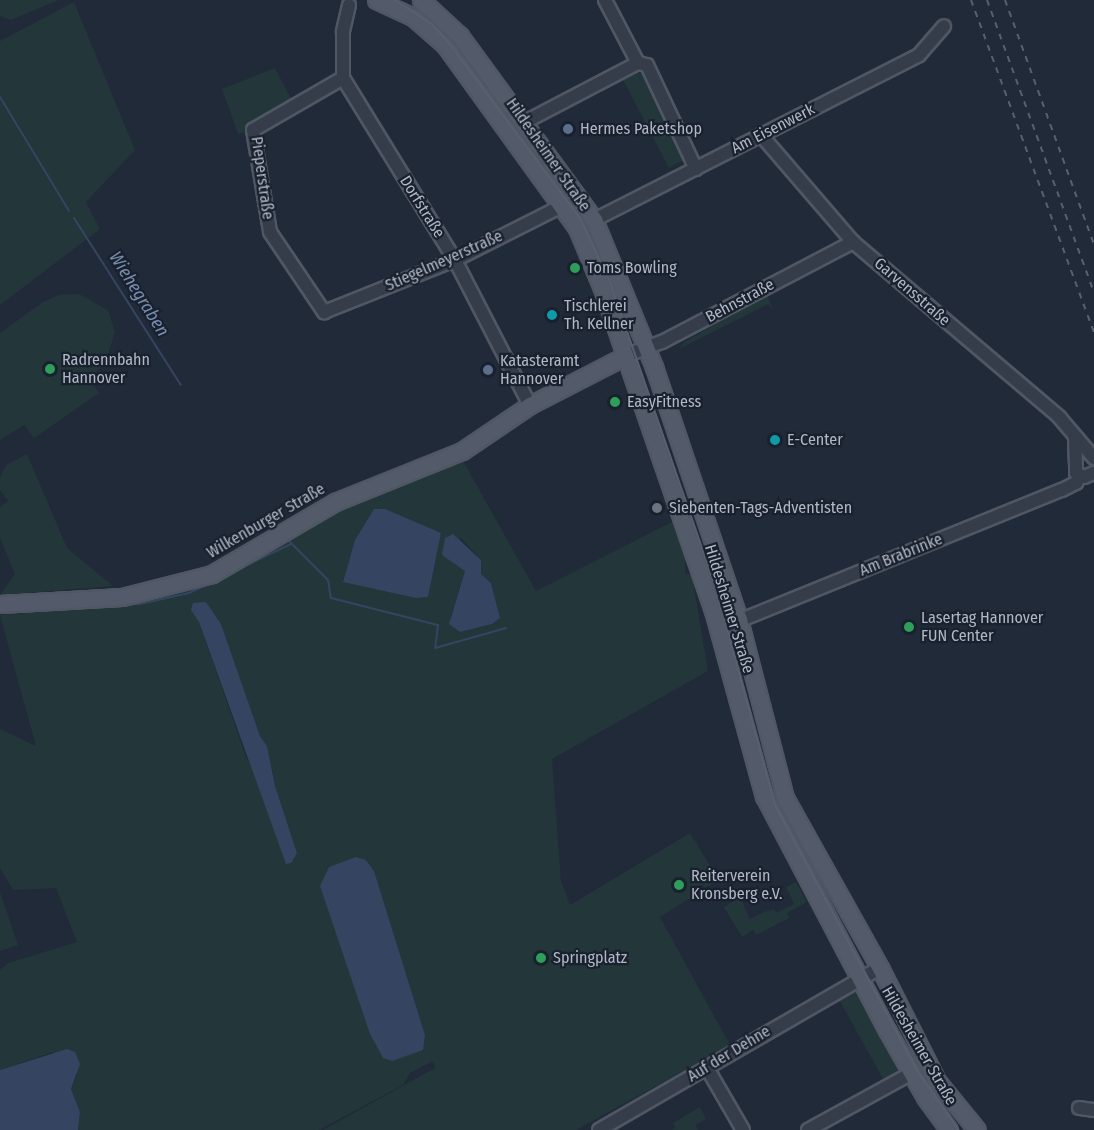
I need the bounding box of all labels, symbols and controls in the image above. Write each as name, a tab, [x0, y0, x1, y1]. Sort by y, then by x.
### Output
street label: Hildesheimer Straße	[502, 95, 594, 215]
street label: Am Eisenwerk	[728, 100, 818, 158]
place label: Hermes Paketshop	[580, 119, 702, 139]
marker: Hermes Paketshop	[561, 122, 575, 136]
street label: Pieperstraße	[247, 135, 277, 221]
street label: Dorfstraße	[395, 172, 449, 242]
street label: Stiegelmeyerstraße	[382, 227, 506, 295]
water label: Wiehegraben	[104, 247, 174, 341]
street label: Garvensstraße	[870, 254, 954, 330]
place label: Toms Bowling	[587, 258, 677, 278]
marker: Toms Bowling	[568, 261, 582, 275]
street label: Behnstraße	[702, 275, 778, 327]
place label: Tischlerei Th. Kellner	[564, 296, 634, 334]
marker: Tischlerei Th. Kellner	[545, 308, 559, 322]
place label: Radrennbahn Hannover	[62, 350, 150, 388]
place label: Katasteramt Hannover	[500, 351, 579, 389]
marker: Radrennbahn Hannover	[43, 362, 57, 376]
marker: Katasteramt Hannover	[481, 363, 495, 377]
place label: EasyFitness	[627, 392, 701, 412]
marker: EasyFitness	[608, 395, 622, 409]
place label: E-Center	[787, 430, 843, 450]
marker: E-Center	[768, 433, 782, 447]
street label: Wilkenburger Straße	[204, 479, 328, 563]
place label: Siebenten-Tags-Adventisten	[669, 498, 852, 518]
marker: Siebenten-Tags-Adventisten	[650, 501, 664, 515]
street label: Am Brabrinke	[857, 530, 945, 580]
street label: Hildesheimer Straße	[700, 542, 758, 676]
place label: Lasertag Hannover FUN Center	[921, 608, 1043, 646]
marker: Lasertag Hannover FUN Center	[902, 620, 916, 634]
place label: Reiterverein Kronsberg e.V.	[691, 866, 782, 904]
marker: Reiterverein Kronsberg e.V.	[672, 878, 686, 892]
place label: Springplatz	[553, 948, 627, 968]
marker: Springplatz	[534, 951, 548, 965]
street label: Hildesheimer Straße	[877, 983, 961, 1109]
street label: Auf der Dehne	[684, 1022, 774, 1086]

